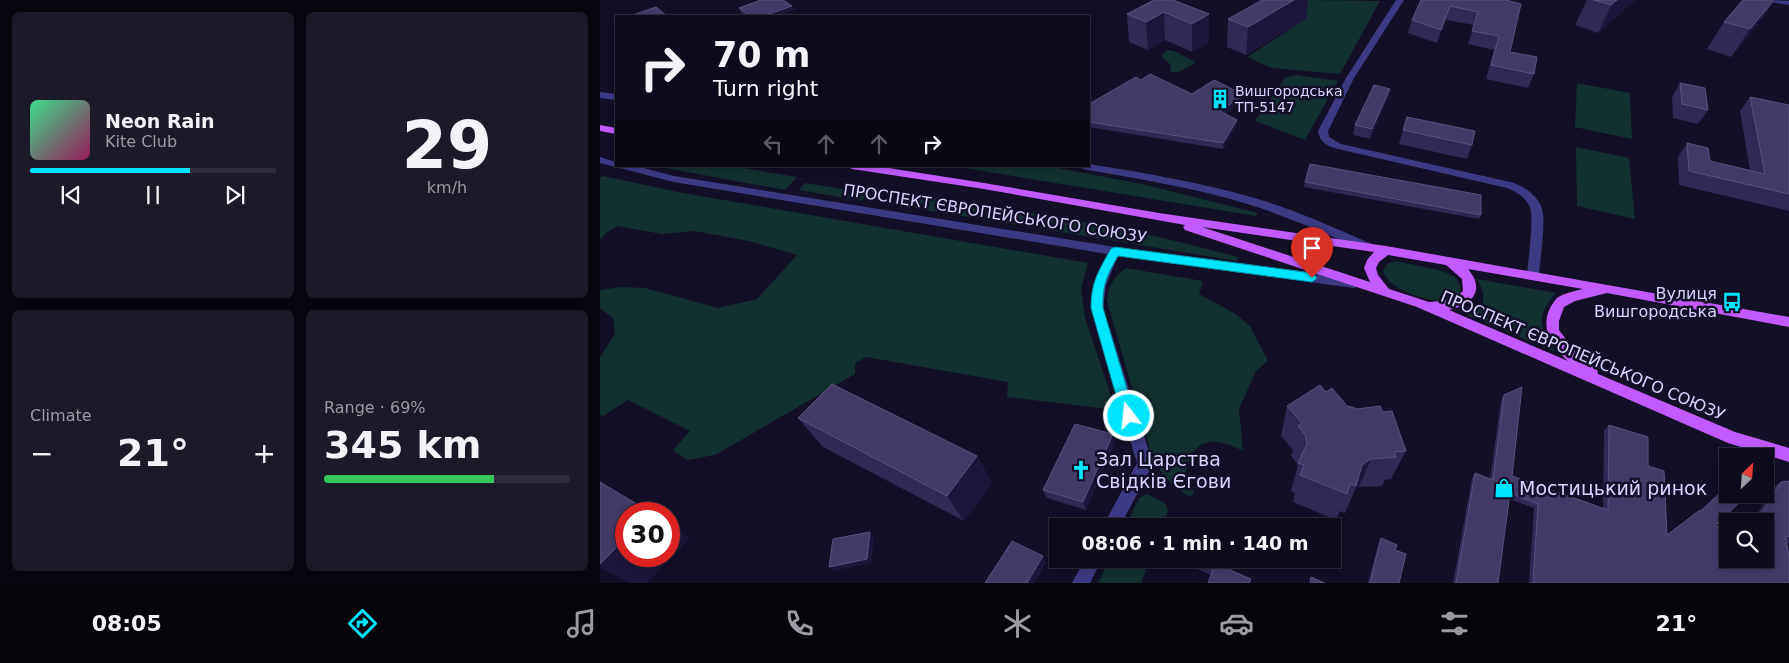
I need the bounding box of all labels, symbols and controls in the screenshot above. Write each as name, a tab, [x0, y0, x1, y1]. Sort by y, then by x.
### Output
icon: right	[630, 35, 695, 100]
text: 70 m	[713, 35, 810, 75]
text: Turn right	[713, 76, 818, 101]
place label: Вишгородська ТП-5147	[1234, 83, 1343, 115]
building icon: Вишгородська ТП-5147	[1209, 88, 1231, 110]
text: 29	[402, 108, 492, 183]
text: Neon Rain	[105, 110, 214, 132]
icon: left	[759, 130, 787, 158]
icon: ahead	[812, 130, 840, 158]
icon: ahead	[865, 130, 893, 158]
icon: right	[918, 130, 946, 158]
text: Kite Club	[105, 132, 177, 151]
text: km/h	[427, 178, 467, 197]
street label: ПРОСПЕКТ ЄВРОПЕЙСЬКОГО СОЮЗУ	[842, 180, 1148, 247]
icon: previous	[57, 181, 85, 209]
icon: pause	[139, 181, 167, 209]
icon: next	[221, 181, 249, 209]
pin	[1291, 227, 1333, 278]
icon: arrive	[1298, 234, 1326, 262]
place label: Вулиця Вишгородська	[1594, 284, 1717, 321]
street label: ПРОСПЕКТ ЄВРОПЕЙСЬКОГО СОЮЗУ	[1438, 287, 1728, 424]
bus stop icon: Вулиця Вишгородська	[1721, 291, 1743, 313]
position arrow	[1102, 389, 1154, 441]
text: Range · 69%	[324, 398, 426, 417]
text: Climate	[30, 406, 92, 425]
text: 345 km	[324, 423, 481, 467]
text: 21°	[117, 431, 189, 475]
text: −	[30, 437, 53, 470]
text: +	[253, 437, 276, 470]
place label: Зал Царства Свідків Єгови	[1096, 448, 1231, 492]
north arrow	[1719, 448, 1774, 502]
map controls	[1719, 448, 1774, 568]
church icon: Зал Царства Свідків Єгови	[1070, 459, 1092, 481]
shop icon: Мостицький ринок	[1493, 477, 1515, 499]
place label: Мостицький ринок	[1519, 477, 1707, 499]
speed limit sign: 30	[615, 502, 680, 567]
button: search	[1719, 513, 1774, 568]
text: 08:06 · 1 min · 140 m	[1081, 532, 1309, 554]
icon: directions	[345, 606, 380, 641]
icon: music	[564, 606, 599, 641]
icon: phone	[782, 606, 817, 641]
icon: climate	[1000, 606, 1035, 641]
icon: car	[1219, 606, 1254, 641]
icon: filters	[1437, 606, 1472, 641]
text: 08:05	[92, 611, 162, 636]
text: 21°	[1656, 611, 1697, 636]

